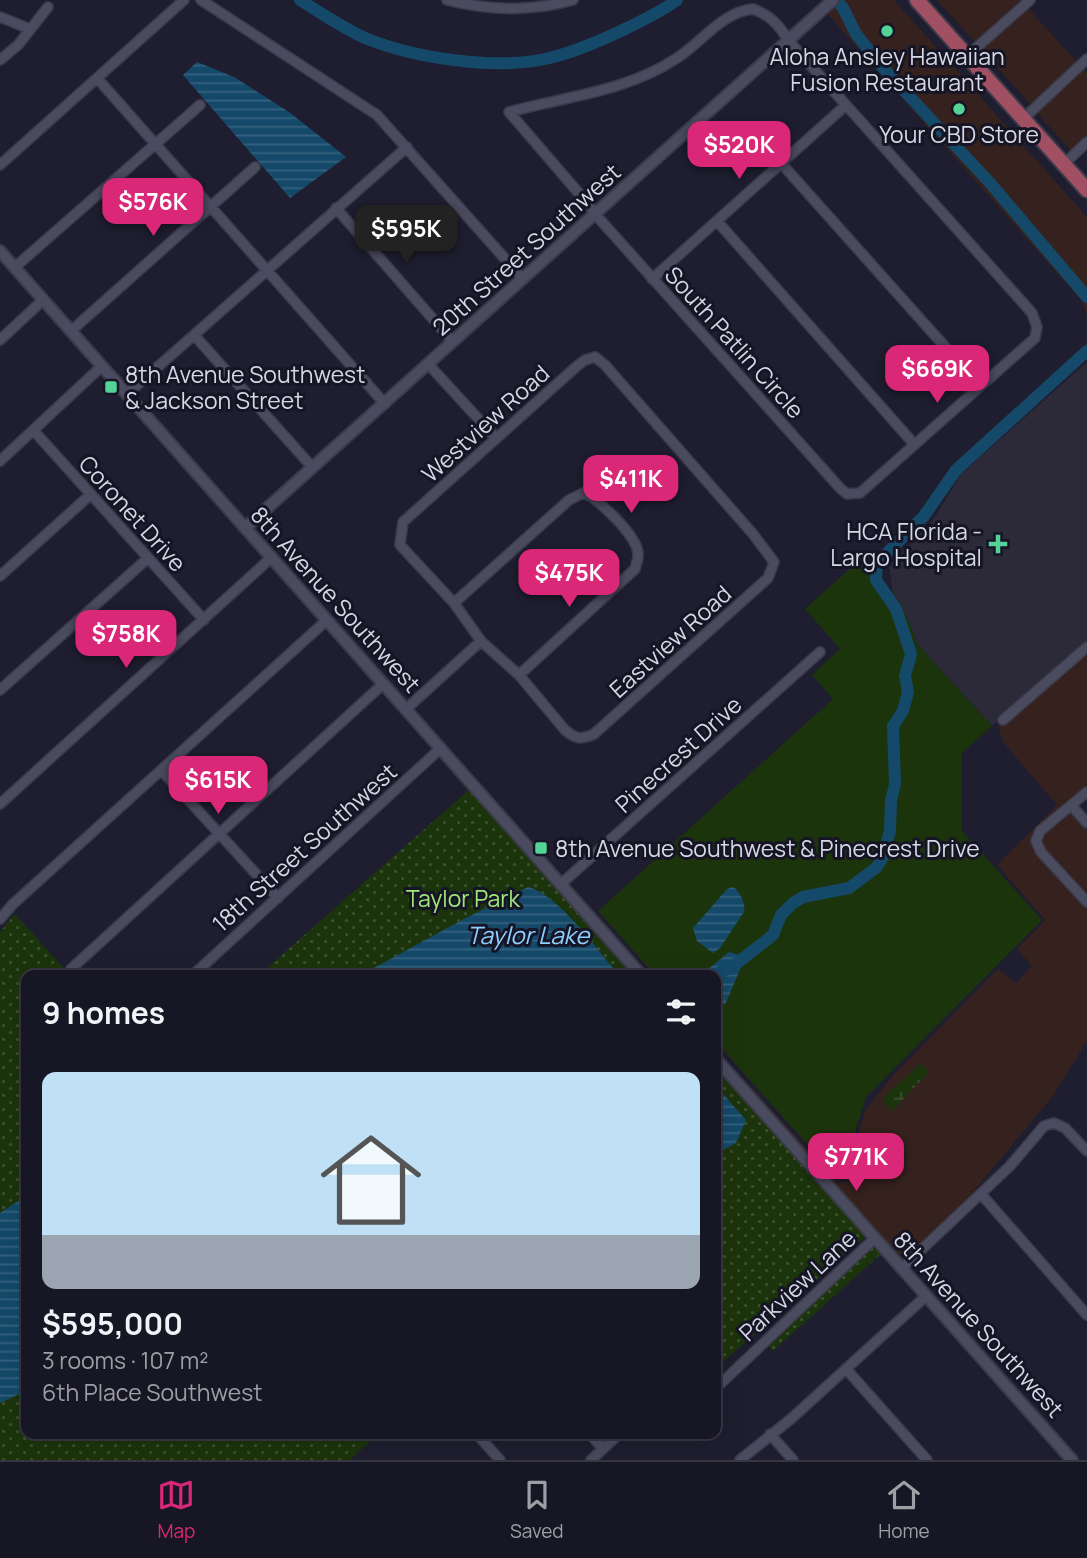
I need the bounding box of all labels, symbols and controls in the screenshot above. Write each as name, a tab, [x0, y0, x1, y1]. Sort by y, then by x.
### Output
marker: Aloha Ansley Hawaiian Fusion Restaurant	[879, 23, 895, 39]
place label: Aloha Ansley Hawaiian Fusion Restaurant	[769, 40, 1005, 98]
marker: Your CBD Store	[951, 101, 967, 117]
place label: Your CBD Store	[879, 118, 1039, 150]
pin: $520K	[690, 122, 788, 181]
text: $520K	[703, 128, 775, 160]
street label: 20th Street Southwest	[425, 156, 627, 342]
pin: $576K	[104, 178, 202, 238]
text: $576K	[118, 185, 188, 217]
pin: $595K	[357, 205, 455, 265]
text: $595K	[371, 212, 441, 244]
street label: South Patlin Circle	[658, 259, 812, 425]
pin: $669K	[888, 346, 986, 405]
text: $669K	[901, 352, 973, 384]
street label: Westview Road	[414, 357, 556, 489]
place label: 8th Avenue Southwest & Jackson Street	[125, 358, 365, 416]
marker: 8th Avenue Southwest & Jackson Street	[103, 379, 119, 395]
street label: Coronet Drive	[72, 448, 194, 578]
pin: $411K	[582, 456, 680, 515]
text: $411K	[599, 462, 663, 494]
street label: 8th Avenue Southwest	[244, 499, 428, 699]
place label: HCA Florida - Largo Hospital	[830, 515, 982, 573]
marker: HCA Florida - Largo Hospital	[988, 534, 1008, 554]
pin: $475K	[520, 550, 618, 609]
text: $475K	[534, 556, 604, 588]
street label: Eastview Road	[602, 578, 738, 704]
pin: $758K	[77, 610, 175, 670]
text: $758K	[91, 617, 161, 649]
street label: Pinecrest Drive	[608, 689, 748, 819]
street label: 18th Street Southwest	[205, 755, 403, 939]
pin: $615K	[169, 756, 267, 816]
text: $615K	[185, 763, 251, 795]
place label: 8th Avenue Southwest & Pinecrest Drive	[555, 832, 980, 864]
marker: 8th Avenue Southwest & Pinecrest Drive	[533, 840, 549, 856]
park label: Taylor Park	[406, 882, 521, 914]
water label: Taylor Lake	[467, 918, 591, 951]
text: 9 homes	[42, 992, 165, 1033]
icon: filters	[662, 993, 700, 1031]
icon: home	[308, 1117, 434, 1243]
pin: $771K	[807, 1134, 905, 1193]
text: $771K	[824, 1140, 888, 1172]
street label: Parkview Lane	[731, 1222, 863, 1348]
street label: 8th Avenue Southwest	[887, 1224, 1071, 1424]
text: $595,000	[42, 1303, 183, 1344]
text: 3 rooms · 107 m²	[42, 1344, 208, 1376]
text: 6th Place Southwest	[42, 1376, 262, 1408]
tab: Map	[157, 1476, 195, 1544]
tab: Saved	[510, 1476, 564, 1544]
tab: Home	[878, 1476, 930, 1544]

